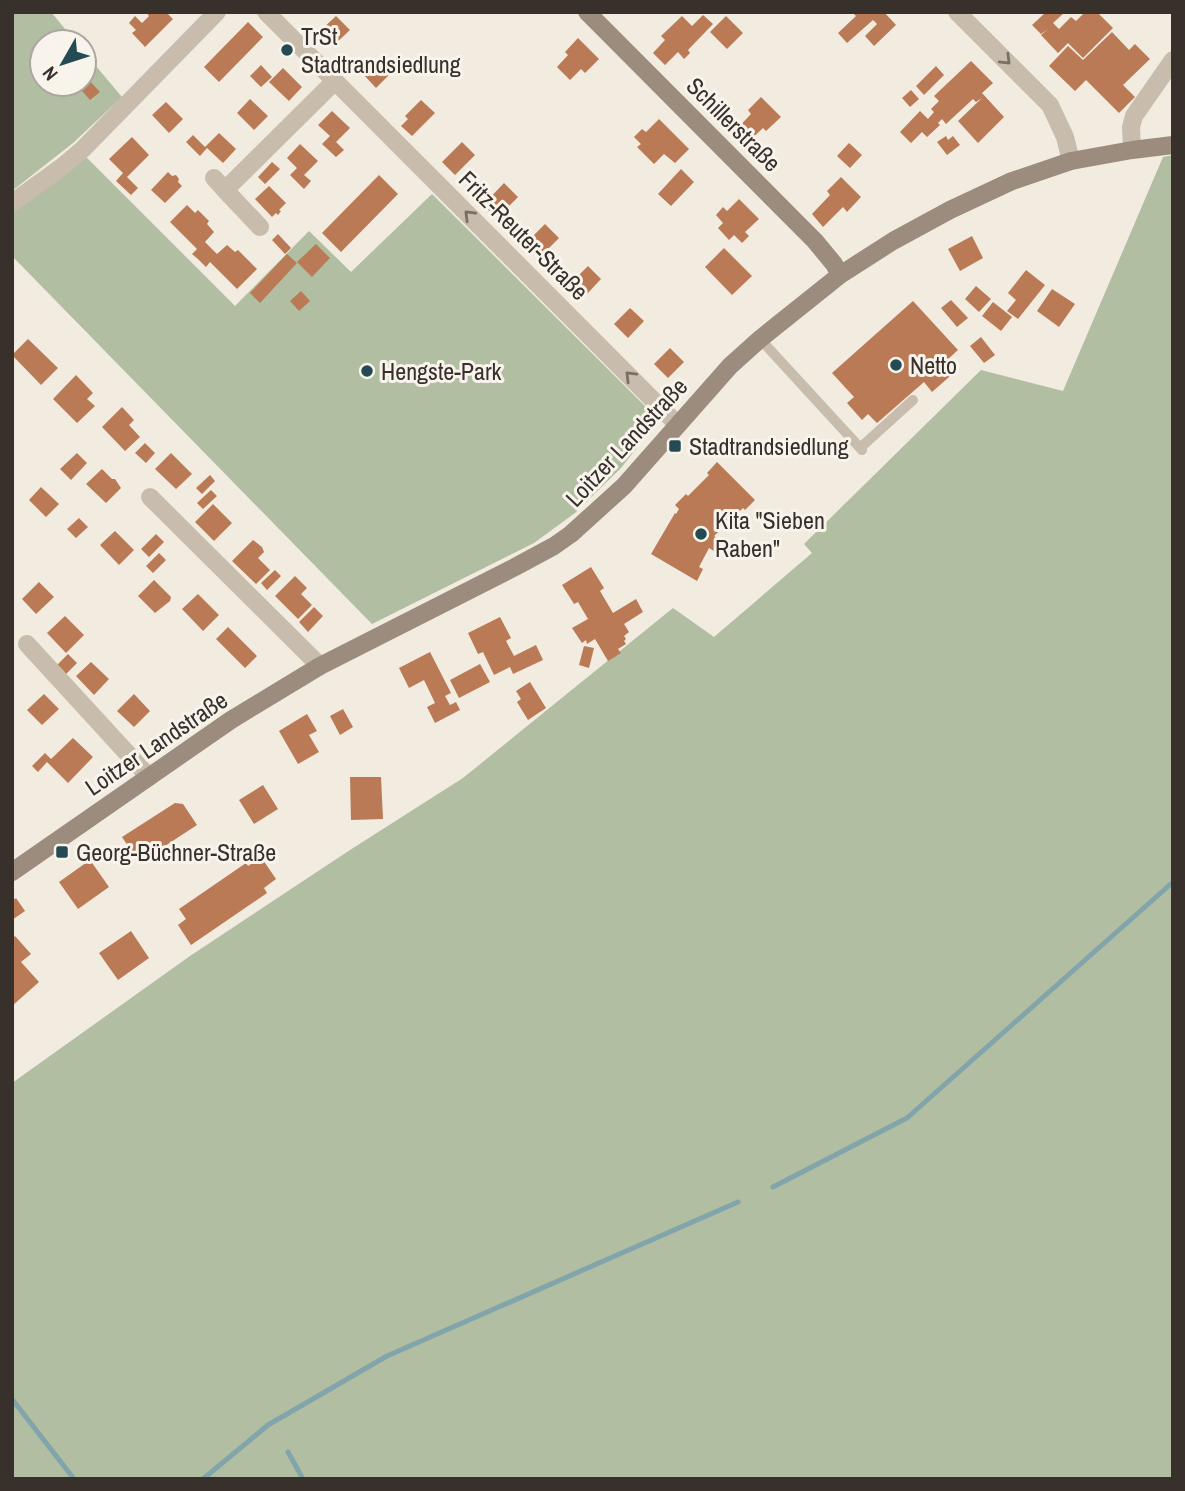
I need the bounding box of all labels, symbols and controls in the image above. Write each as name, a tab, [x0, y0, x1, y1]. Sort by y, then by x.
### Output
place label: TrSt Stadtrandsiedlung	[301, 20, 461, 80]
north arrow	[28, 28, 98, 98]
marker: TrSt Stadtrandsiedlung	[279, 42, 295, 58]
one-way arrow	[997, 52, 1010, 65]
text: N	[36, 61, 63, 86]
street label: Schillerstraße	[680, 70, 788, 178]
street label: Fritz-Reuter-Straße	[452, 163, 596, 307]
one-way arrow	[465, 210, 478, 223]
place label: Netto	[910, 349, 957, 381]
place label: Hengste-Park	[381, 355, 501, 387]
marker: Netto	[888, 357, 904, 373]
marker: Hengste-Park	[359, 363, 375, 379]
street label: Loitzer Landstraße	[558, 371, 694, 513]
one-way arrow	[625, 372, 638, 385]
place label: Stadtrandsiedlung	[689, 430, 849, 462]
marker: Stadtrandsiedlung	[667, 438, 683, 454]
place label: Kita "Sieben Raben"	[715, 504, 825, 564]
marker: Kita "Sieben Raben"	[693, 526, 709, 542]
street label: Loitzer Landstraße	[79, 684, 233, 802]
place label: Georg-Büchner-Straße	[76, 836, 276, 868]
marker: Georg-Büchner-Straße	[54, 844, 70, 860]

